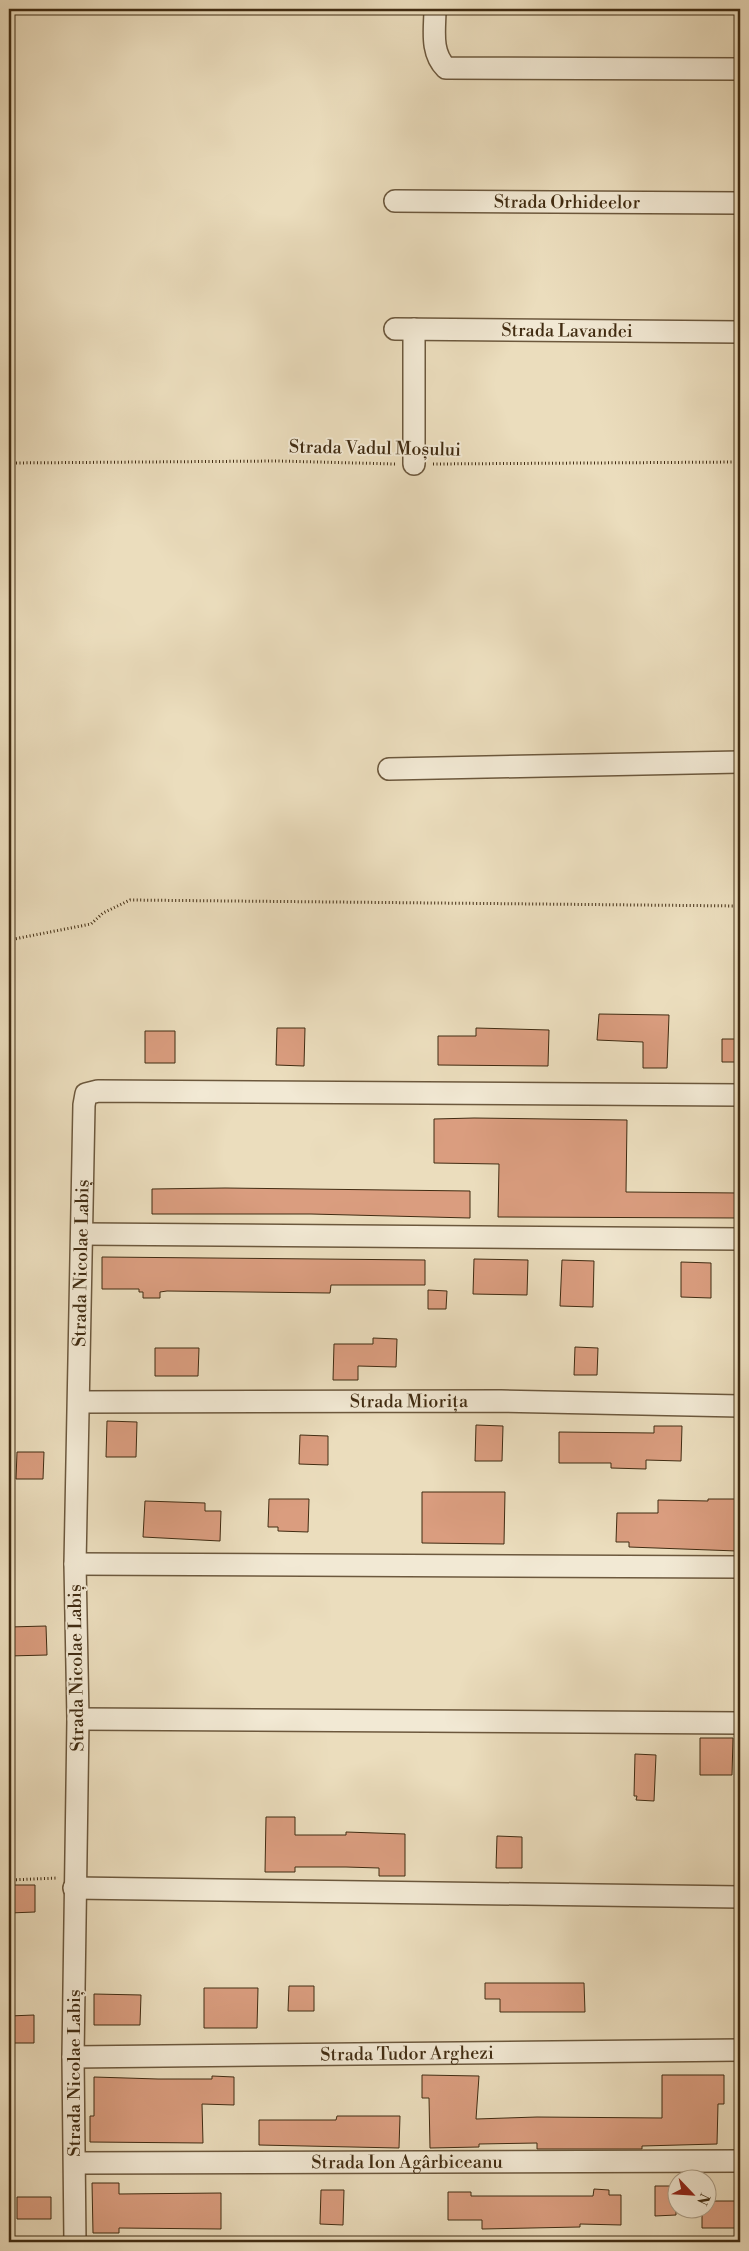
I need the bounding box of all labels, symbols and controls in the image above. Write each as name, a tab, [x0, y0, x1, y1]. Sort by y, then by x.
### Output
street label: Strada Orhideelor	[494, 191, 641, 214]
street label: Strada Lavandei	[501, 319, 633, 343]
street label: Strada Vadul Moșului	[289, 435, 461, 462]
street label: Strada Nicolae Labiș	[68, 1179, 95, 1347]
street label: Strada Miorița	[350, 1390, 469, 1413]
street label: Strada Nicolae Labiș	[64, 1584, 89, 1752]
street label: Strada Nicolae Labiș	[63, 1989, 86, 2157]
street label: Strada Tudor Arghezi	[320, 2042, 494, 2066]
street label: Strada Ion Agârbiceanu	[311, 2151, 504, 2174]
north arrow	[666, 2168, 716, 2218]
text: N	[692, 2190, 713, 2208]

